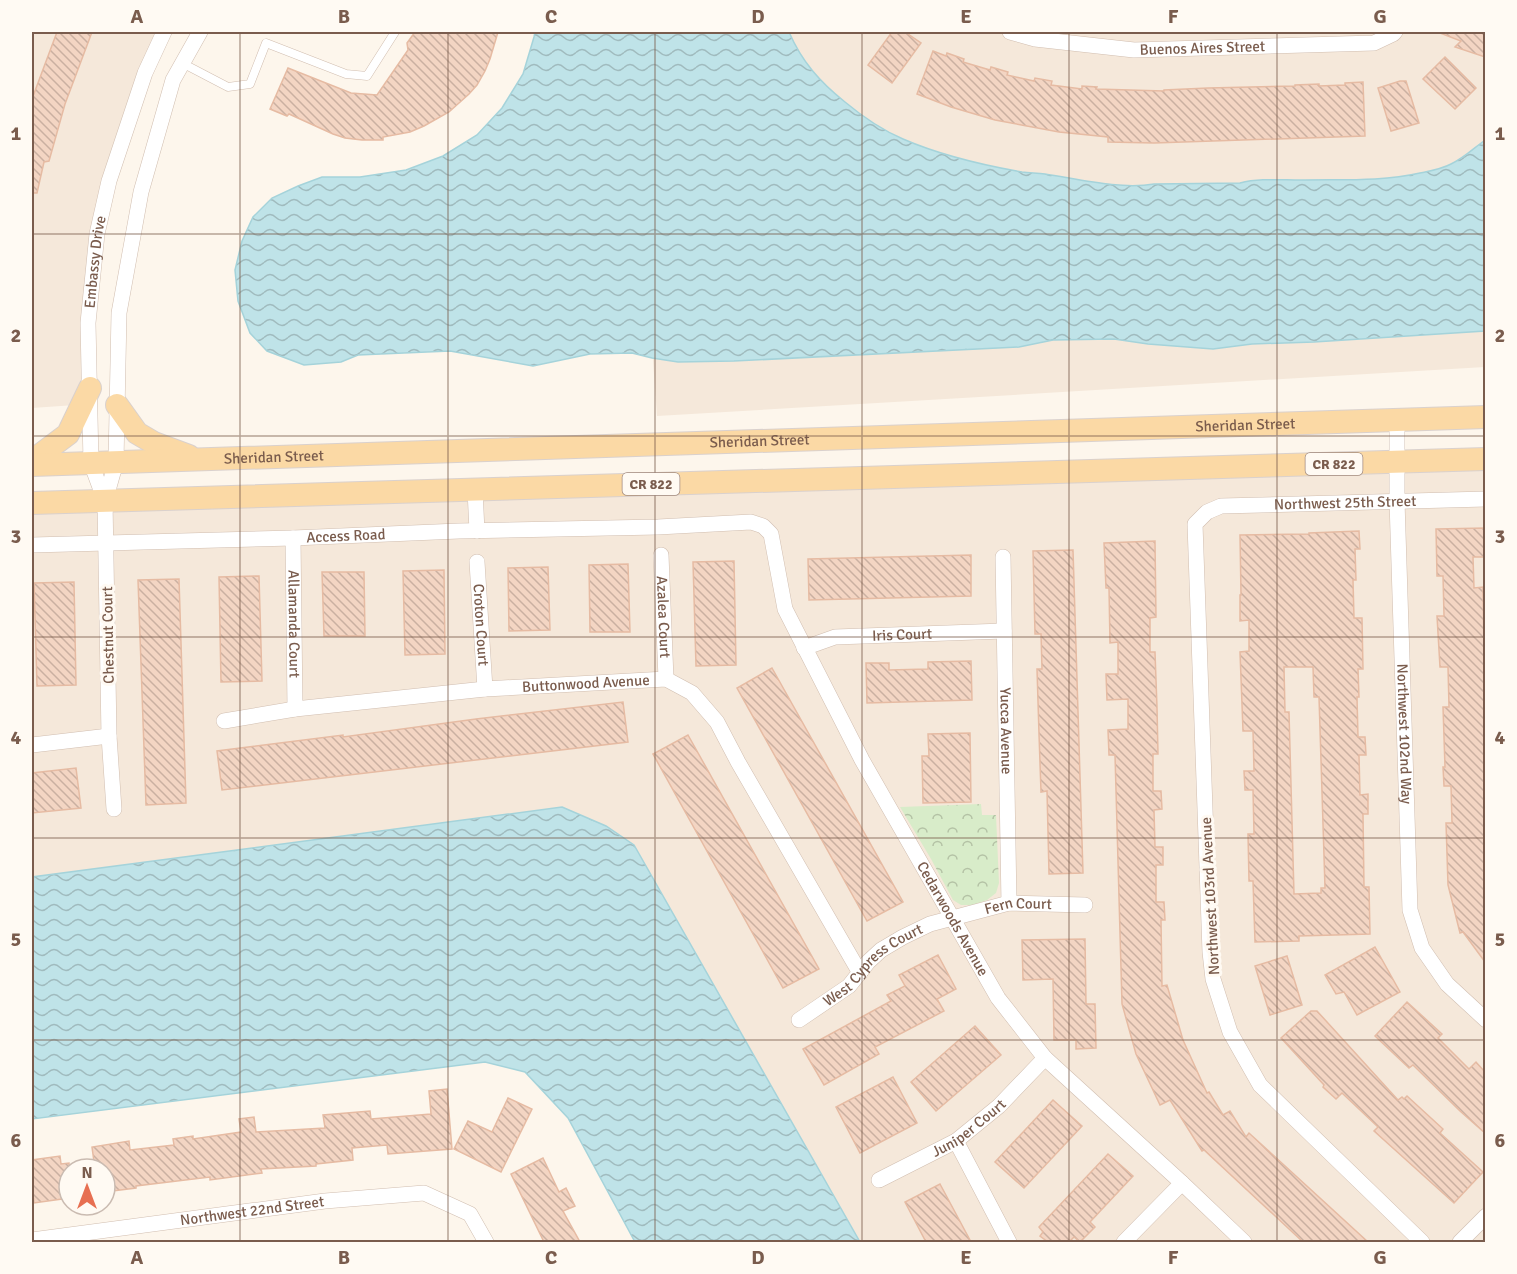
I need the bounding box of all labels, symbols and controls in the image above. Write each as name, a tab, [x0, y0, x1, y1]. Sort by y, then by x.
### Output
text: A	[131, 4, 144, 29]
text: B	[338, 4, 350, 29]
text: C	[545, 4, 557, 29]
text: D	[751, 4, 765, 29]
text: E	[960, 4, 972, 29]
text: F	[1168, 4, 1179, 29]
text: G	[1373, 4, 1387, 29]
street label: Buenos Aires Street	[1139, 37, 1265, 59]
text: 1	[11, 121, 22, 146]
text: 1	[1495, 121, 1506, 146]
street label: Embassy Drive	[81, 214, 110, 309]
text: 2	[11, 323, 21, 348]
text: 2	[1495, 323, 1505, 348]
street label: Sheridan Street	[1195, 414, 1296, 436]
street label: Sheridan Street	[709, 430, 810, 452]
street label: Sheridan Street	[224, 446, 324, 468]
road number: CR 822	[1306, 453, 1362, 475]
road number: CR 822	[622, 473, 680, 495]
street label: Northwest 25th Street	[1274, 492, 1417, 514]
text: 3	[11, 524, 21, 549]
text: 3	[1495, 524, 1505, 549]
street label: Access Road	[306, 525, 386, 546]
street label: Allamanda Court	[284, 570, 304, 678]
street label: Azalea Court	[653, 575, 674, 658]
street label: Croton Court	[469, 583, 493, 667]
street label: Chestnut Court	[98, 586, 118, 684]
street label: Iris Court	[872, 625, 932, 645]
street label: Northwest 102nd Way	[1393, 663, 1416, 805]
street label: Buttonwood Avenue	[521, 671, 650, 696]
street label: Yucca Avenue	[996, 687, 1016, 775]
text: 4	[11, 725, 22, 750]
text: 4	[1495, 725, 1506, 750]
street label: Northwest 103rd Avenue	[1197, 817, 1223, 975]
street label: Cedarwoods Avenue	[913, 858, 993, 979]
street label: Fern Court	[982, 893, 1052, 918]
street label: West Cypress Court	[820, 920, 926, 1010]
text: 5	[11, 927, 21, 952]
text: 5	[1495, 927, 1505, 952]
street label: Juniper Court	[929, 1095, 1010, 1161]
text: 6	[11, 1128, 22, 1153]
text: 6	[1495, 1128, 1506, 1153]
north arrow	[57, 1157, 117, 1217]
text: N	[81, 1163, 93, 1183]
street label: Northwest 22nd Street	[179, 1192, 325, 1229]
text: A	[131, 1245, 144, 1270]
text: B	[338, 1245, 350, 1270]
text: C	[545, 1245, 557, 1270]
text: D	[751, 1245, 765, 1270]
text: E	[960, 1245, 972, 1270]
text: F	[1168, 1245, 1179, 1270]
text: G	[1373, 1245, 1387, 1270]

